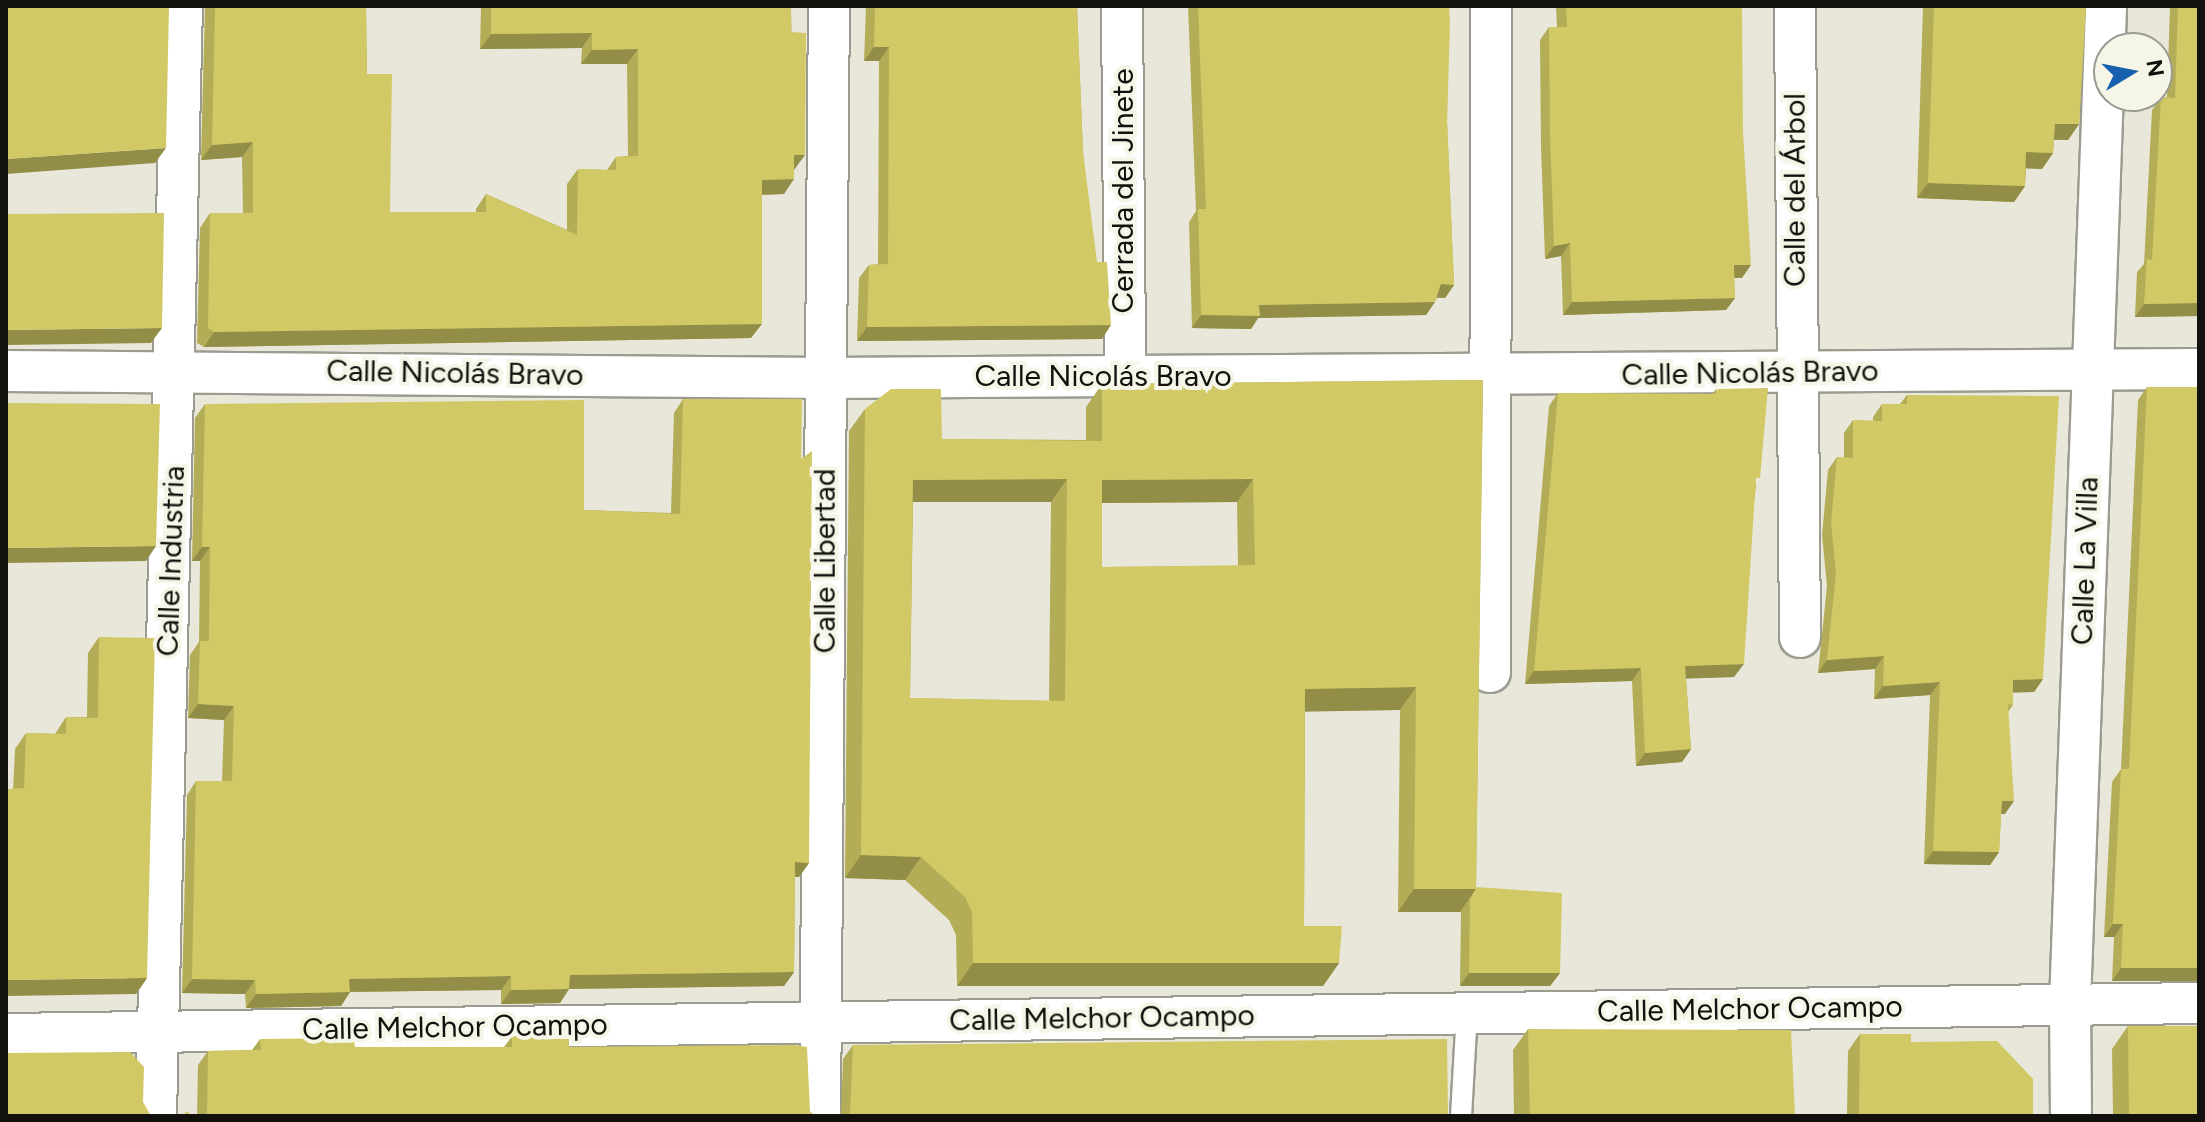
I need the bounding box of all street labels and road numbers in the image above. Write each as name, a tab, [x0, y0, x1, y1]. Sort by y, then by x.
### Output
street label: Cerrada del Jinete	[1105, 68, 1141, 314]
street label: Calle del Árbol	[1777, 93, 1813, 287]
street label: Calle Nicolás Bravo	[326, 353, 584, 393]
street label: Calle Nicolás Bravo	[1621, 353, 1879, 393]
street label: Calle Nicolás Bravo	[974, 358, 1232, 394]
street label: Calle Industria	[150, 465, 192, 657]
street label: Calle Libertad	[807, 469, 843, 653]
street label: Calle La Villa	[2064, 476, 2106, 646]
street label: Calle Melchor Ocampo	[1597, 988, 1903, 1030]
street label: Calle Melchor Ocampo	[949, 997, 1255, 1039]
street label: Calle Melchor Ocampo	[302, 1006, 608, 1048]

